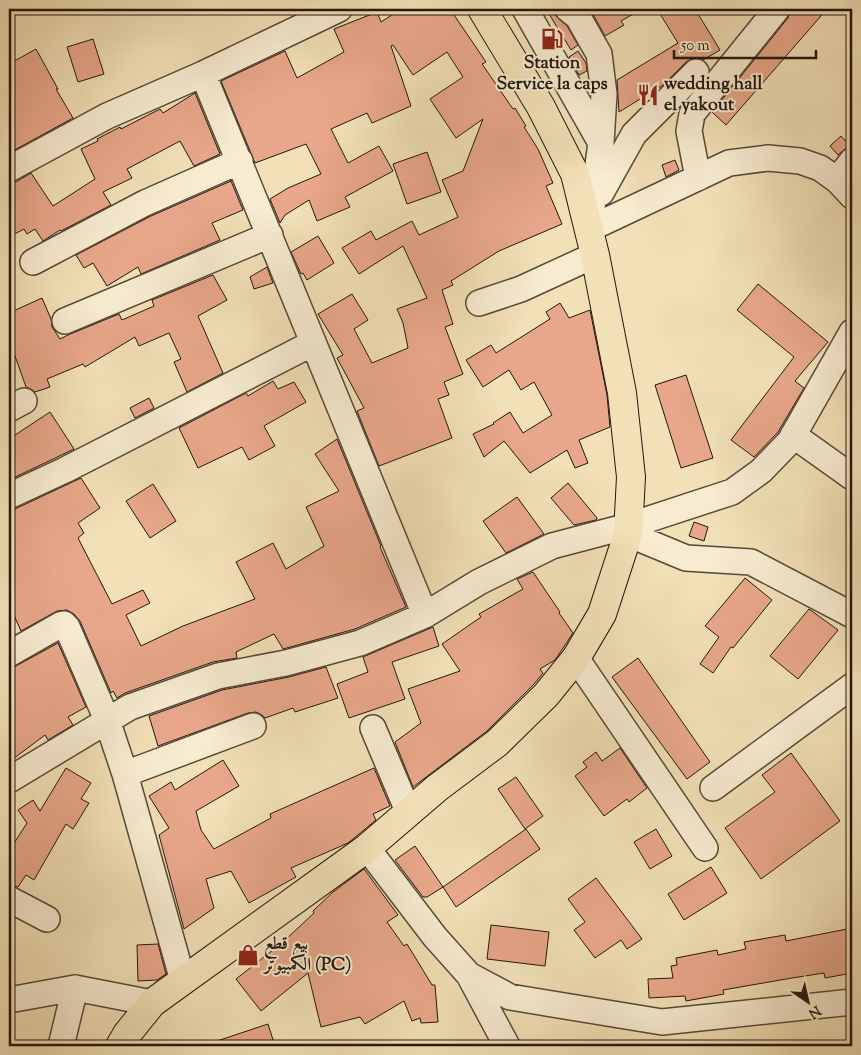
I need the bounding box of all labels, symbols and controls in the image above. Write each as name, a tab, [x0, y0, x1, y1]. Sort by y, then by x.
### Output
fuel station icon: Station Service la caps	[539, 26, 565, 52]
scale bar	[674, 28, 816, 60]
text: 50 m	[680, 36, 710, 57]
place label: Station Service la caps	[496, 51, 608, 98]
place label: wedding hall el yakout	[664, 72, 764, 119]
restaurant icon: wedding hall el yakout	[635, 82, 661, 108]
place label: بيع قطع الكمبيوتر (PC)	[262, 932, 351, 979]
shop icon: بيع قطع الكمبيوتر (PC)	[235, 942, 261, 968]
north arrow	[784, 978, 834, 1028]
text: N	[804, 1000, 824, 1023]

